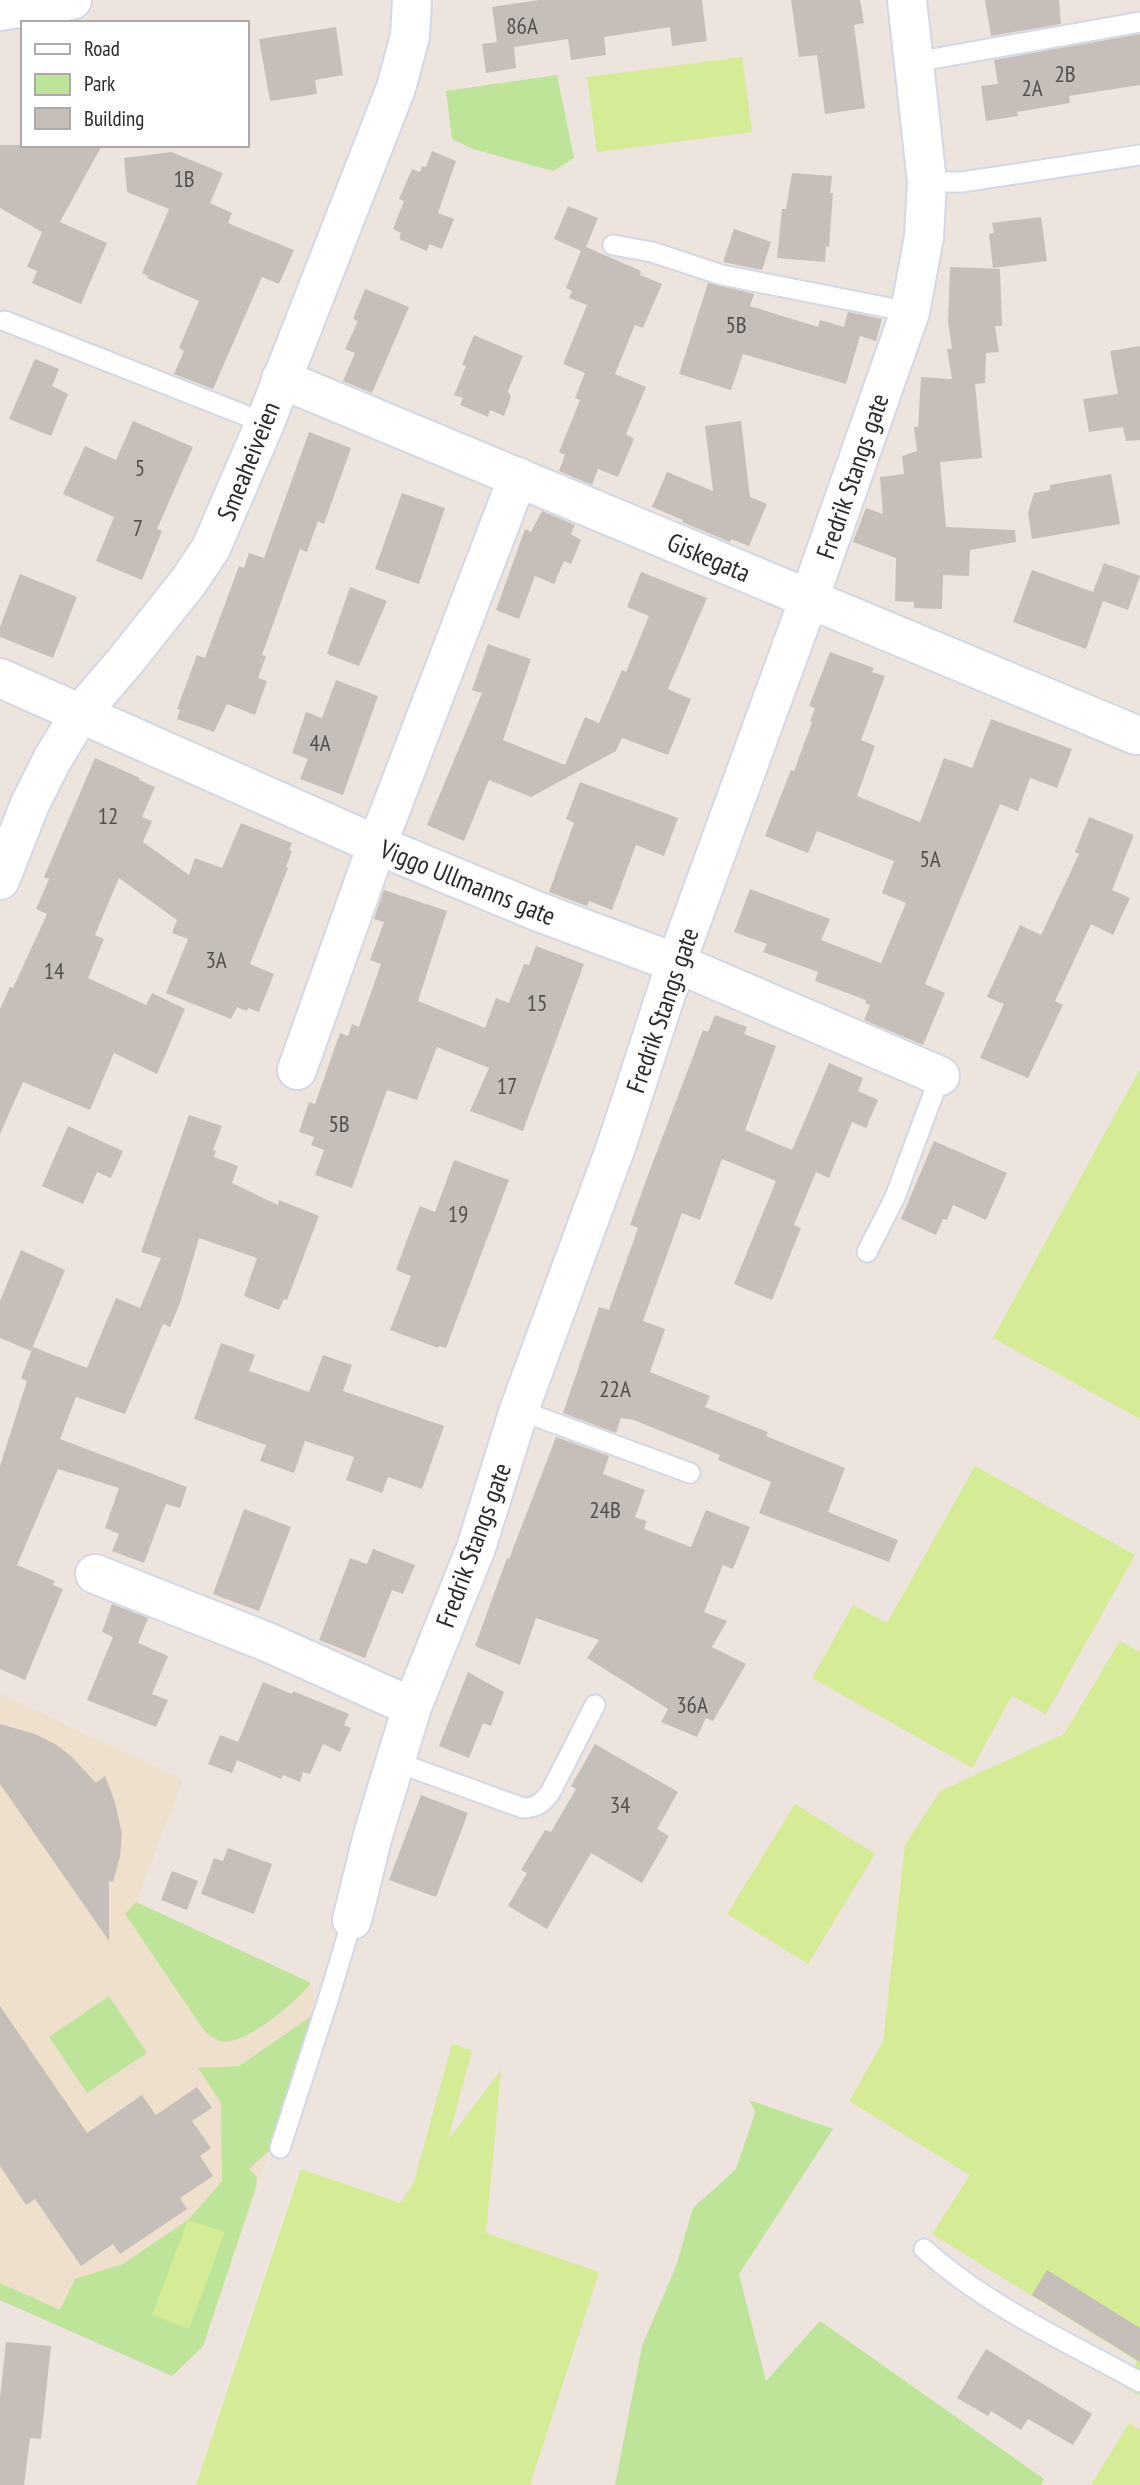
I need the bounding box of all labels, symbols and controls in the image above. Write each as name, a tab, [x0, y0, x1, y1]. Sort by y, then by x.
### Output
house number: 86A	[506, 11, 538, 40]
legend	[21, 21, 248, 147]
text: Road	[84, 35, 120, 62]
house number: 2B	[1054, 59, 1076, 88]
text: Park	[84, 70, 115, 97]
house number: 2A	[1021, 73, 1043, 102]
text: Building	[84, 105, 144, 132]
house number: 1B	[173, 164, 195, 193]
house number: 5B	[725, 310, 747, 339]
street label: Fredrik Stangs gate	[808, 389, 896, 563]
street label: Smeaheiveien	[209, 397, 287, 525]
house number: 5	[135, 453, 145, 482]
house number: 7	[133, 513, 143, 542]
street label: Giskegata	[663, 525, 755, 589]
house number: 4A	[309, 728, 331, 757]
house number: 12	[98, 801, 118, 830]
street label: Viggo Ullmanns gate	[375, 831, 561, 932]
house number: 5A	[919, 844, 941, 873]
street label: Fredrik Stangs gate	[618, 923, 706, 1097]
house number: 3A	[205, 945, 227, 974]
house number: 14	[44, 956, 64, 985]
house number: 15	[527, 988, 547, 1017]
house number: 17	[497, 1071, 517, 1100]
house number: 5B	[328, 1109, 350, 1138]
house number: 19	[448, 1199, 468, 1228]
house number: 22A	[599, 1374, 631, 1403]
street label: Fredrik Stangs gate	[428, 1458, 518, 1632]
house number: 24B	[589, 1495, 621, 1524]
house number: 36A	[676, 1690, 708, 1719]
house number: 34	[610, 1790, 630, 1819]

